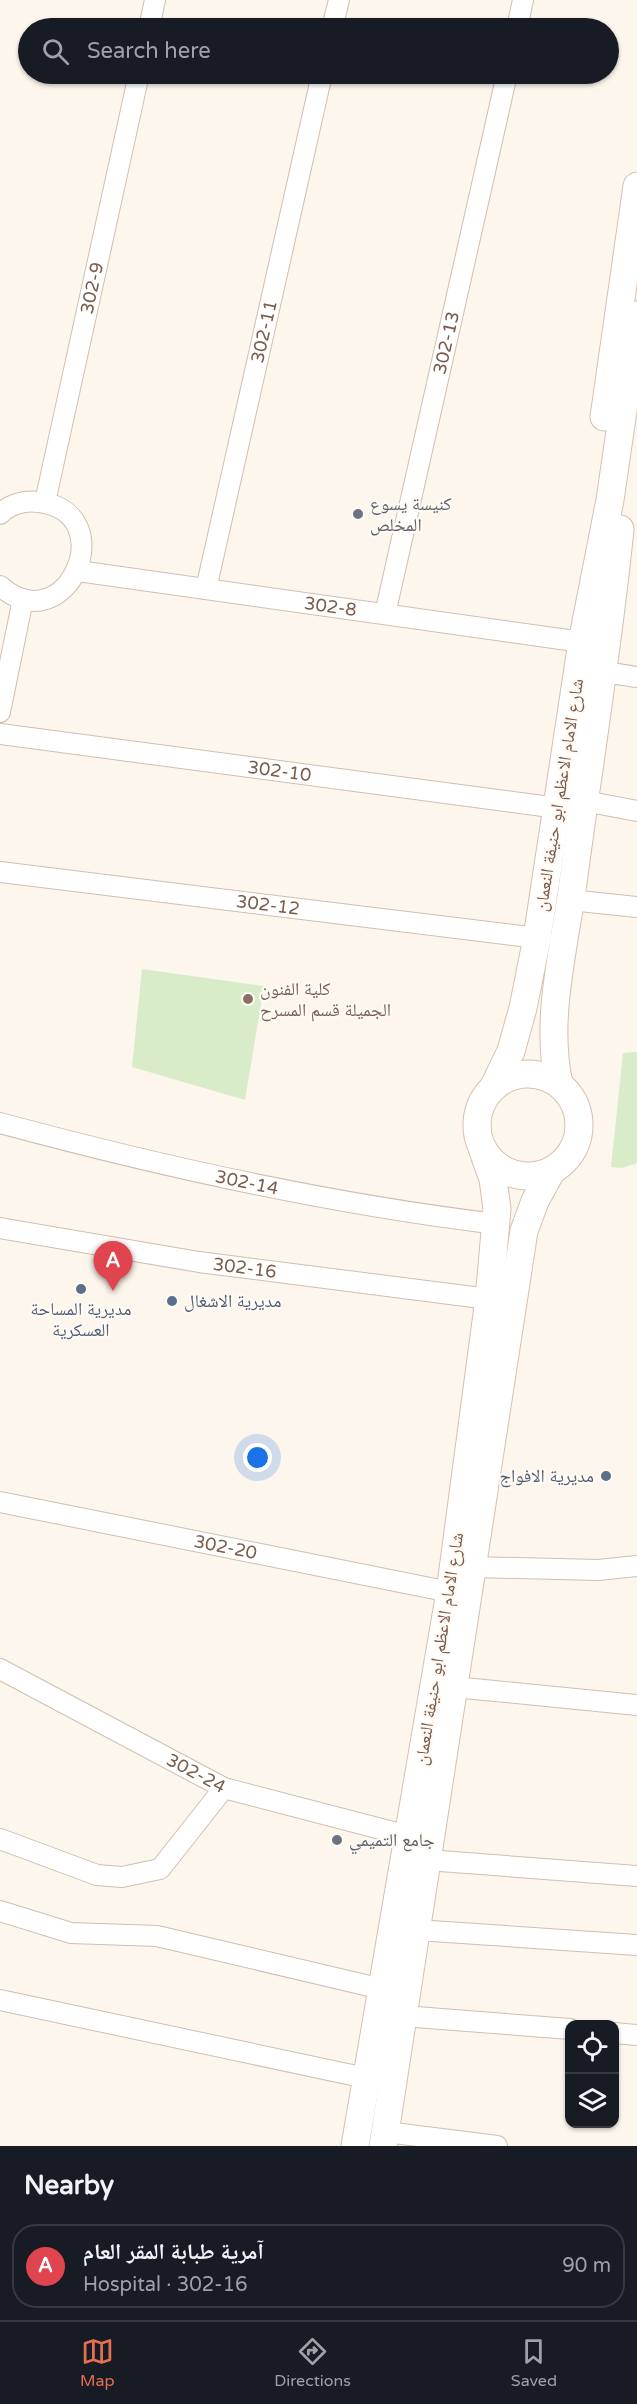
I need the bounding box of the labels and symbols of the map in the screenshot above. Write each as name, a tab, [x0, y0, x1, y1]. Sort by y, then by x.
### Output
street label: 302-9	[76, 260, 108, 316]
street label: 302-11	[246, 298, 282, 365]
street label: 302-13	[428, 309, 464, 376]
place label: كنيسة يسوع المخلص	[370, 493, 452, 536]
marker: كنيسة يسوع المخلص	[351, 507, 365, 521]
street label: 302-8	[303, 592, 358, 621]
street label: شارع الامام الاعظم ابو حنيفة النعمان	[530, 677, 589, 913]
street label: 302-10	[246, 756, 313, 786]
street label: 302-12	[235, 890, 301, 920]
place label: كلية الفنون الجميلة قسم المسرح	[260, 978, 391, 1022]
marker: كلية الفنون الجميلة قسم المسرح	[241, 992, 255, 1006]
street label: 302-14	[213, 1165, 280, 1200]
pin: A	[94, 1242, 132, 1291]
street label: 302-16	[212, 1253, 278, 1283]
marker: مديرية المساحة العسكرية	[74, 1282, 88, 1296]
place label: مديرية الاشغال	[184, 1290, 281, 1312]
marker: مديرية الاشغال	[165, 1294, 179, 1308]
place label: مديرية المساحة العسكرية	[31, 1298, 131, 1341]
your location	[243, 1443, 272, 1472]
place label: مديرية الافواج	[500, 1465, 594, 1488]
marker: مديرية الافواج	[599, 1469, 613, 1483]
street label: 302-20	[192, 1530, 259, 1564]
street label: شارع الامام الاعظم ابو حنيفة النعمان	[410, 1531, 469, 1767]
street label: 302-24	[163, 1748, 229, 1798]
place label: جامع التميمي	[349, 1829, 435, 1855]
marker: جامع التميمي	[330, 1833, 344, 1847]

